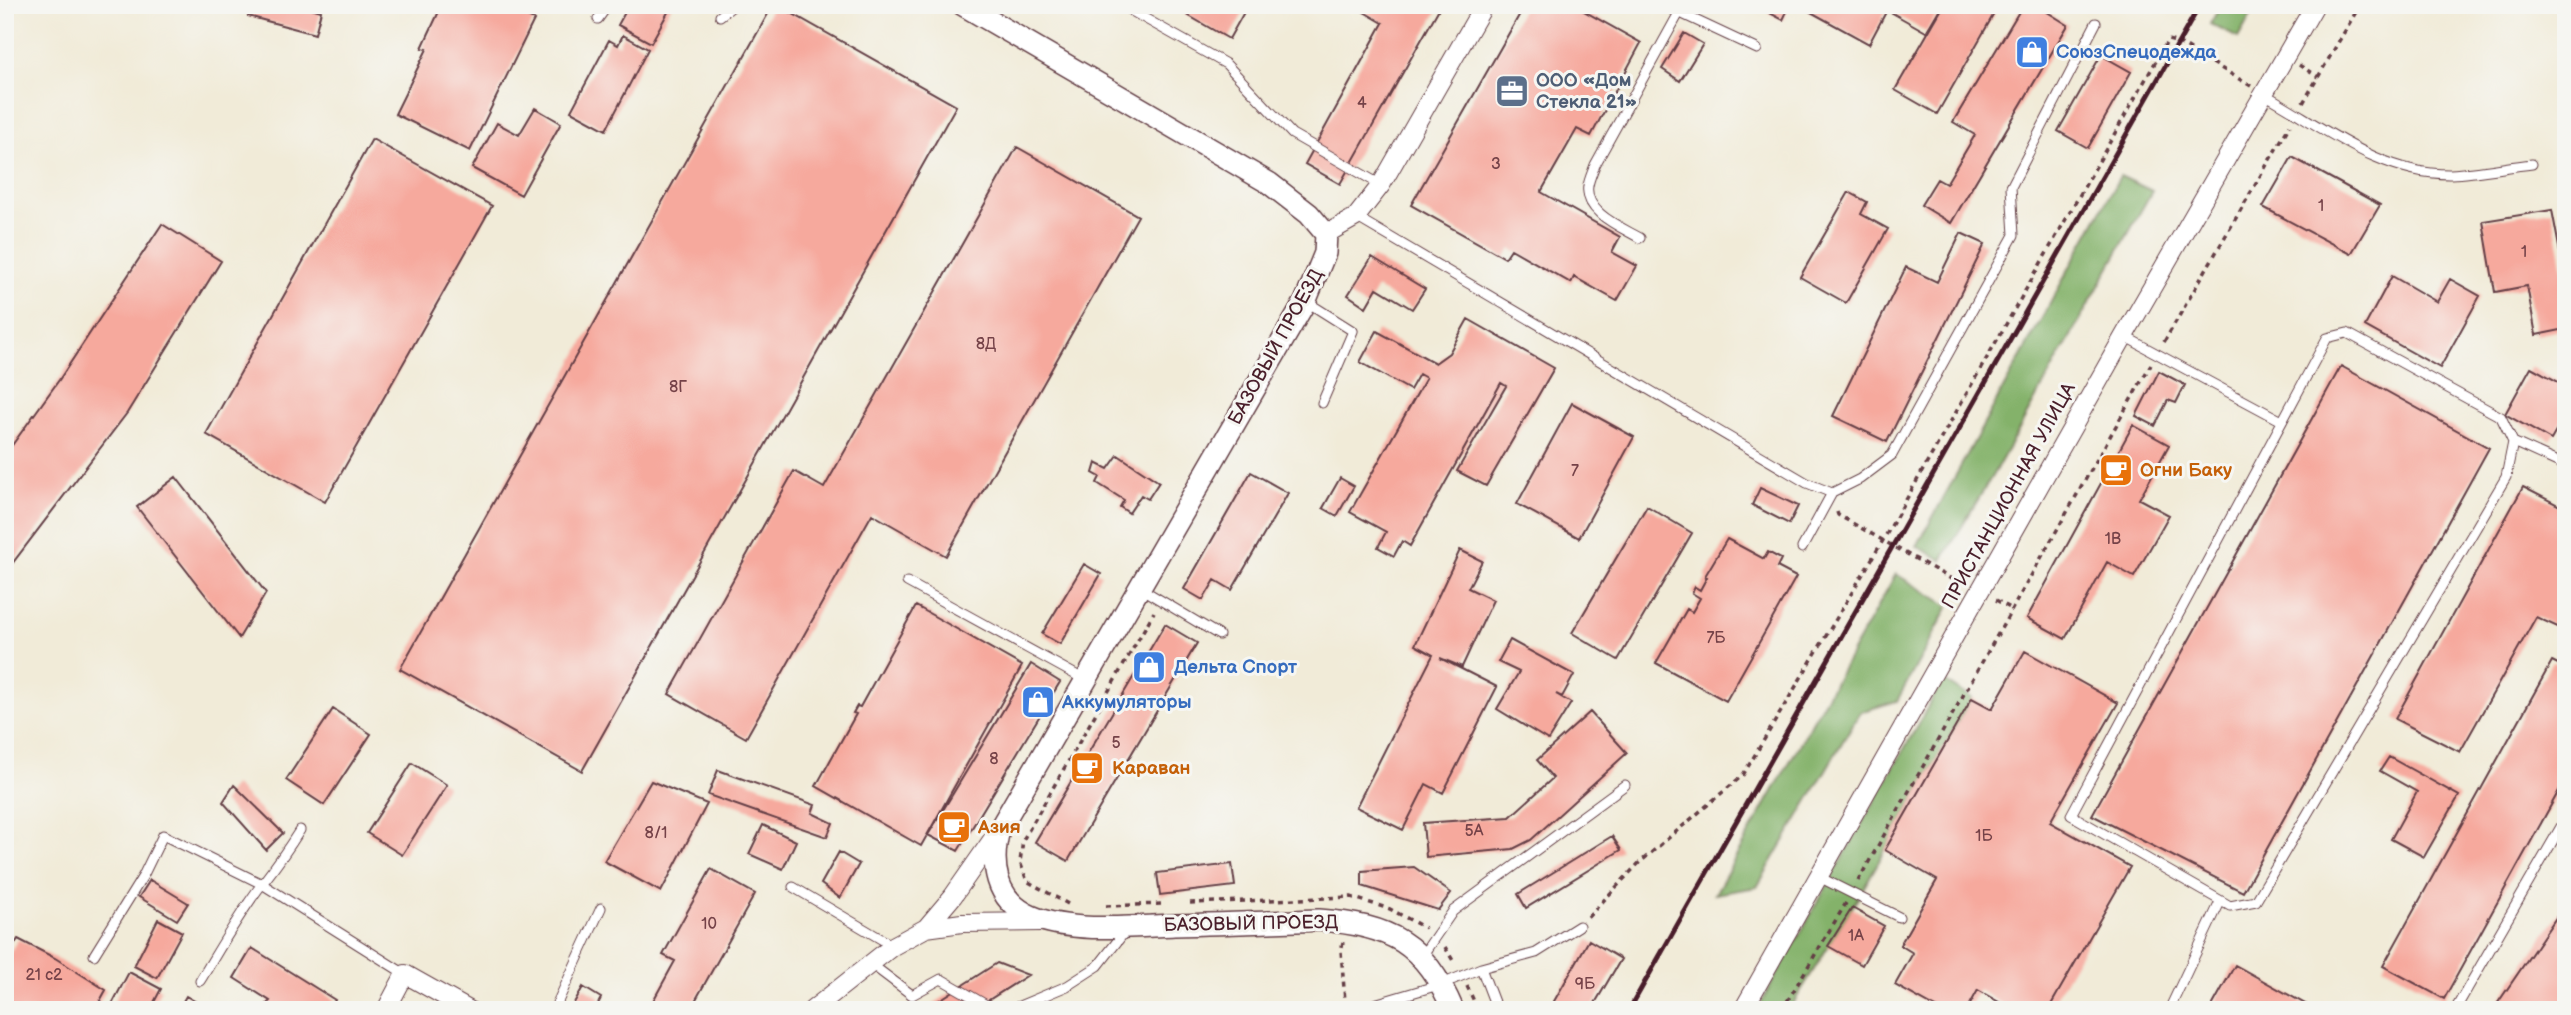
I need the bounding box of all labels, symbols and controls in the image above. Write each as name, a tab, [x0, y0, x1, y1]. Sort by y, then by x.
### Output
shop icon: СоюзСпецодежда	[2013, 33, 2051, 71]
place label: СоюзСпецодежда	[2056, 41, 2217, 64]
place label: ООО «Дом Стекла 21»	[1536, 69, 1637, 114]
office icon: ООО «Дом Стекла 21»	[1493, 72, 1531, 110]
house number: 4	[1357, 94, 1367, 113]
house number: 3	[1491, 155, 1501, 174]
house number: 1	[2318, 197, 2324, 216]
house number: 1	[2521, 243, 2527, 262]
street label: БАЗОВЫЙ ПРОЕЗД	[1224, 265, 1328, 429]
house number: 8Д	[976, 335, 996, 354]
house number: 8Г	[669, 378, 687, 397]
street label: ПРИСТАНЦИОННАЯ УЛИЦА	[1937, 379, 2081, 613]
cafe icon: Огни Баку	[2097, 451, 2135, 489]
place label: Огни Баку	[2140, 459, 2232, 482]
house number: 7	[1571, 462, 1579, 481]
house number: 1В	[2105, 530, 2121, 549]
house number: 7Б	[1707, 629, 1726, 648]
shop icon: Дельта Спорт	[1130, 648, 1168, 686]
place label: Дельта Спорт	[1174, 656, 1297, 679]
shop icon: Аккумуляторы	[1019, 683, 1057, 721]
place label: Аккумуляторы	[1061, 691, 1192, 714]
house number: 5	[1111, 734, 1121, 753]
cafe icon: Караван	[1068, 749, 1106, 787]
house number: 8	[989, 750, 999, 769]
place label: Караван	[1112, 757, 1190, 780]
cafe icon: Азия	[935, 808, 973, 846]
place label: Азия	[977, 816, 1021, 839]
house number: 5А	[1465, 822, 1484, 841]
house number: 8/1	[645, 824, 667, 843]
house number: 1Б	[1975, 827, 1994, 846]
street label: БАЗОВЫЙ ПРОЕЗД	[1163, 911, 1339, 937]
house number: 10	[701, 915, 717, 934]
house number: 1А	[1848, 927, 1864, 946]
house number: 21 с2	[25, 966, 63, 985]
house number: 9Б	[1575, 975, 1596, 994]

